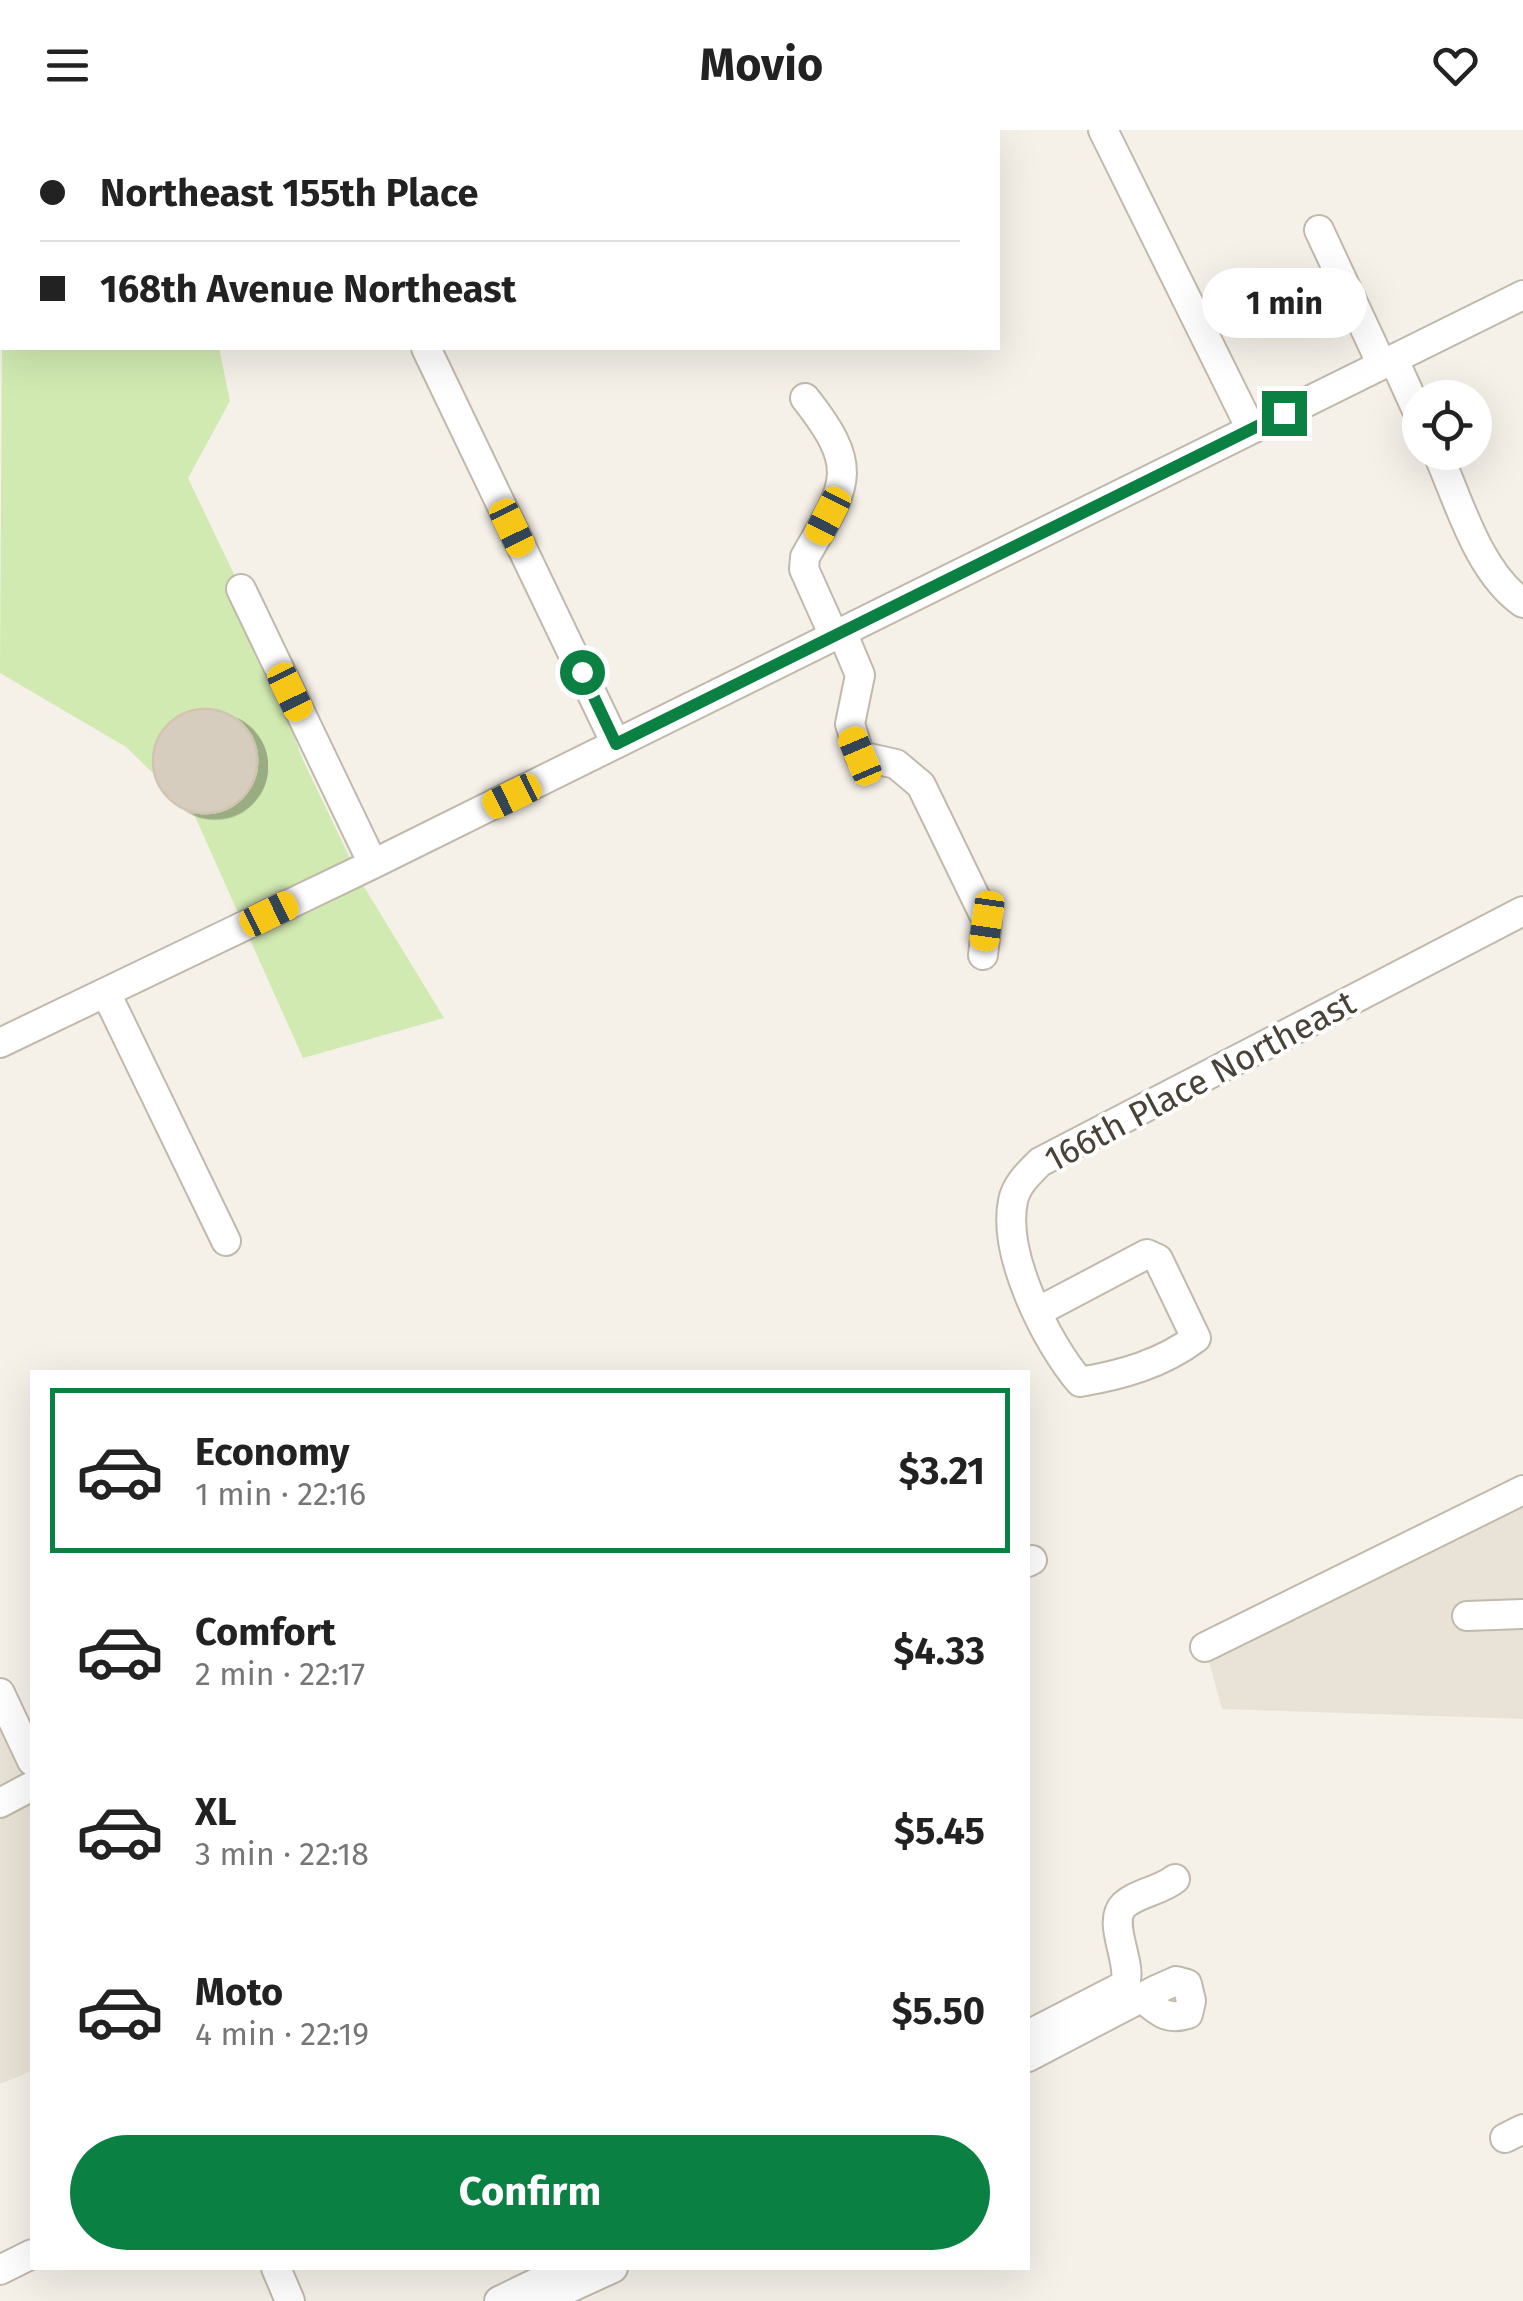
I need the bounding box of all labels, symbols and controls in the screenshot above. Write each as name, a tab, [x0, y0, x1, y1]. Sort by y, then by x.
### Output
icon: menu	[40, 38, 95, 93]
text: Movio	[700, 38, 823, 92]
icon: heart	[1428, 38, 1483, 93]
text: Northeast 155th Place	[100, 170, 478, 216]
text: 168th Avenue Northeast	[100, 266, 516, 312]
callout: 1 min	[1202, 268, 1366, 338]
text: 1 min	[1246, 284, 1323, 322]
map controls	[1402, 380, 1492, 470]
button: locate	[1402, 380, 1492, 470]
route end	[1262, 391, 1307, 436]
car	[801, 482, 855, 550]
car	[485, 494, 539, 562]
route start	[560, 650, 605, 695]
car	[263, 658, 317, 726]
car	[834, 723, 886, 789]
car	[478, 769, 546, 823]
car	[235, 887, 303, 941]
car	[968, 889, 1006, 953]
street label: 166th Place Northeast	[1037, 981, 1363, 1181]
icon: car	[75, 1426, 165, 1516]
text: Economy	[195, 1429, 350, 1475]
text: $3.21	[899, 1448, 985, 1494]
text: 1 min · 22:16	[195, 1475, 366, 1513]
icon: car	[75, 1606, 165, 1696]
text: Comfort	[195, 1609, 336, 1655]
text: $4.33	[893, 1628, 985, 1674]
text: 2 min · 22:17	[195, 1655, 365, 1693]
icon: car	[75, 1786, 165, 1876]
text: XL	[195, 1789, 237, 1835]
text: $5.45	[894, 1808, 985, 1854]
text: 3 min · 22:18	[195, 1835, 369, 1873]
icon: car	[75, 1966, 165, 2056]
text: Moto	[195, 1969, 283, 2015]
text: $5.50	[892, 1988, 985, 2034]
text: 4 min · 22:19	[195, 2015, 369, 2053]
button: Confirm	[70, 2135, 990, 2250]

